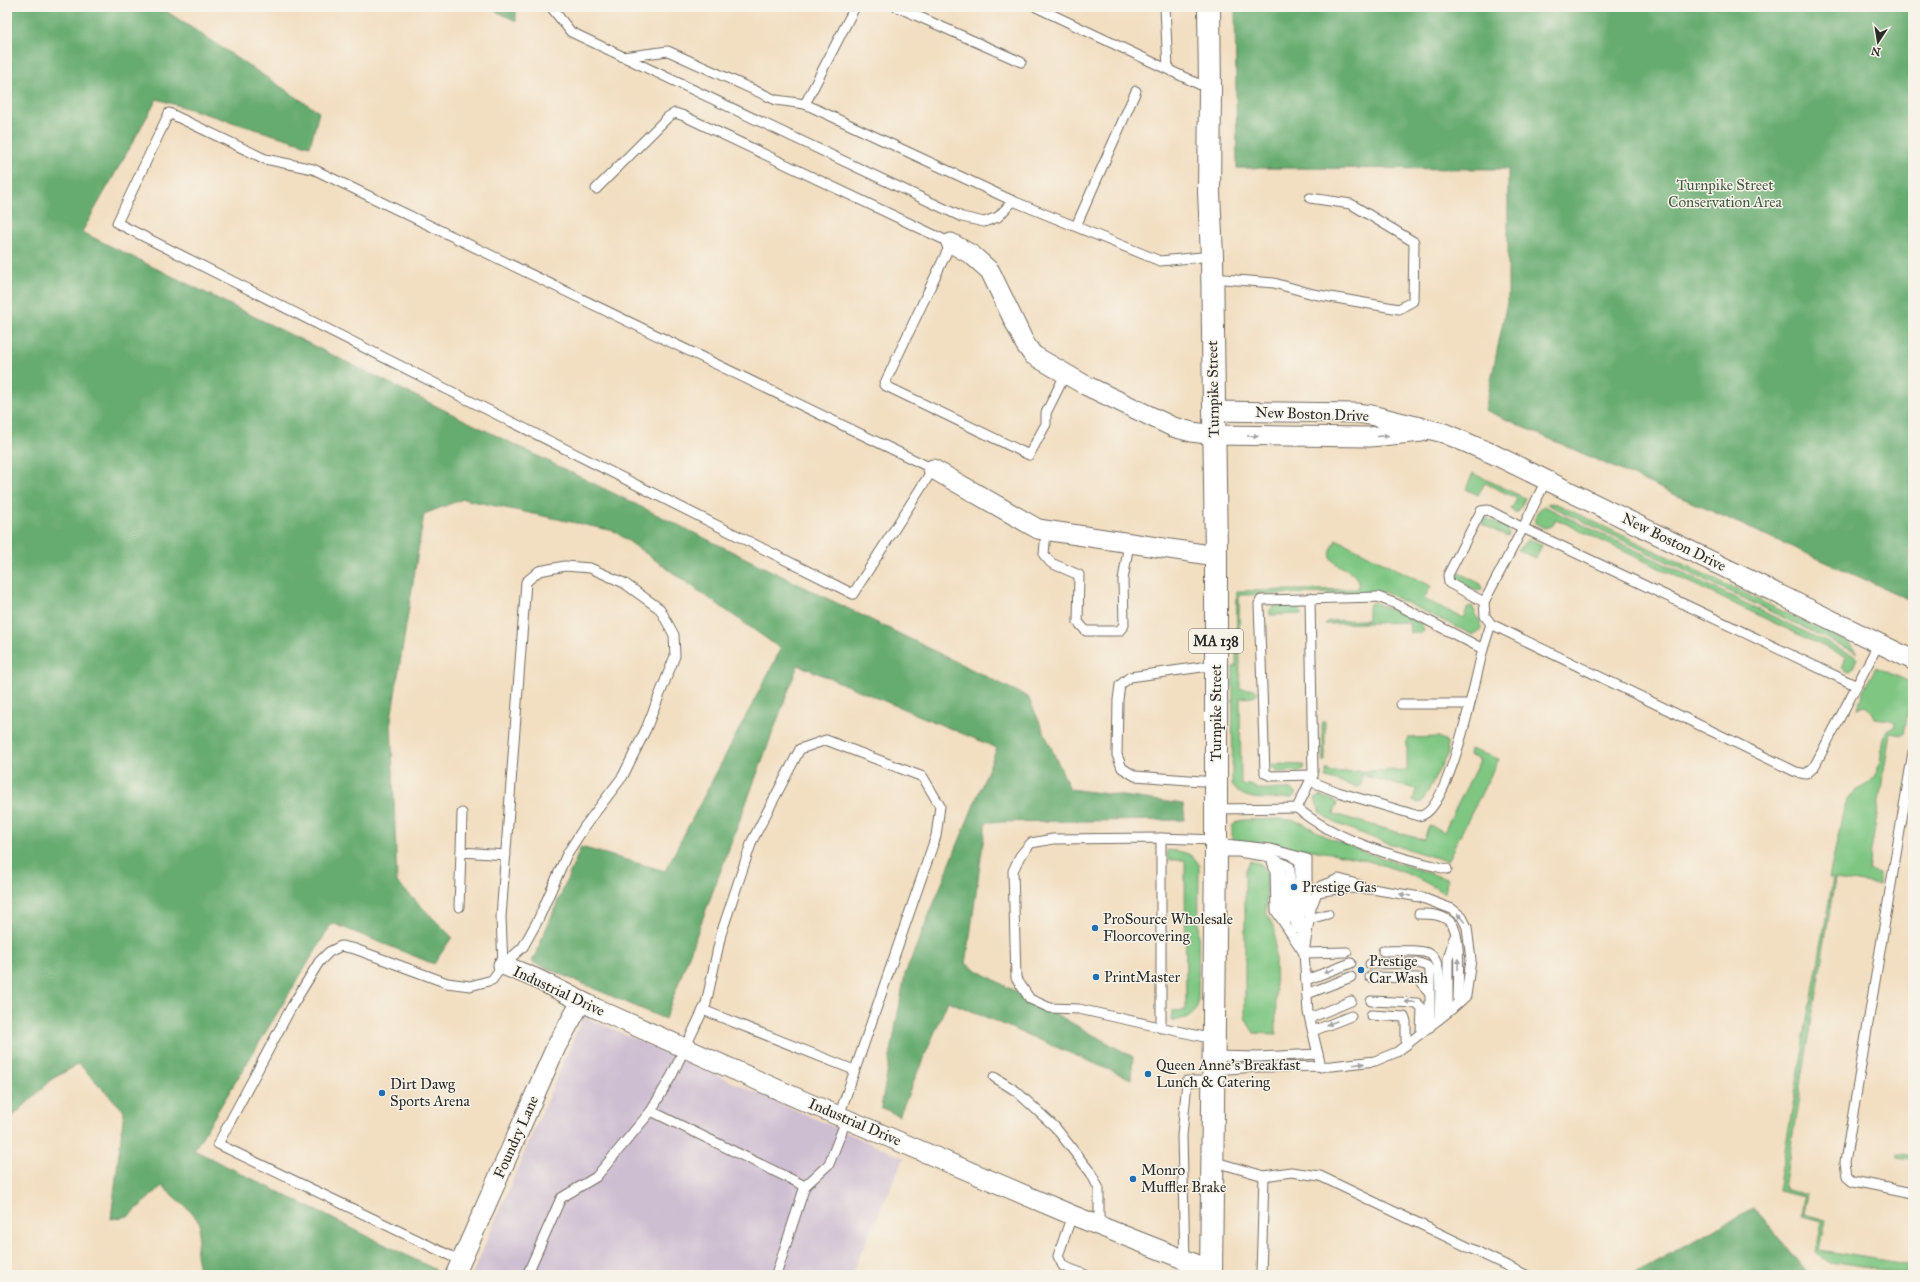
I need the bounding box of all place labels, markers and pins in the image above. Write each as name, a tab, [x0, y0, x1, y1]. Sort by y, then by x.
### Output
place label: Prestige Gas	[1302, 878, 1376, 896]
marker: Prestige Gas	[1289, 882, 1299, 892]
place label: ProSource Wholesale Floorcovering	[1103, 910, 1233, 945]
marker: ProSource Wholesale Floorcovering	[1090, 923, 1100, 933]
place label: Prestige Car Wash	[1369, 952, 1429, 987]
marker: Prestige Car Wash	[1356, 965, 1366, 975]
place label: PrintMaster	[1104, 968, 1180, 986]
marker: PrintMaster	[1091, 972, 1101, 982]
place label: Queen Anne's Breakfast Lunch & Catering	[1156, 1056, 1301, 1091]
marker: Queen Anne's Breakfast Lunch & Catering	[1143, 1069, 1153, 1079]
place label: Dirt Dawg Sports Arena	[390, 1075, 470, 1110]
marker: Dirt Dawg Sports Arena	[377, 1088, 387, 1098]
place label: Monro Muffler Brake	[1141, 1161, 1226, 1196]
marker: Monro Muffler Brake	[1128, 1174, 1138, 1184]

